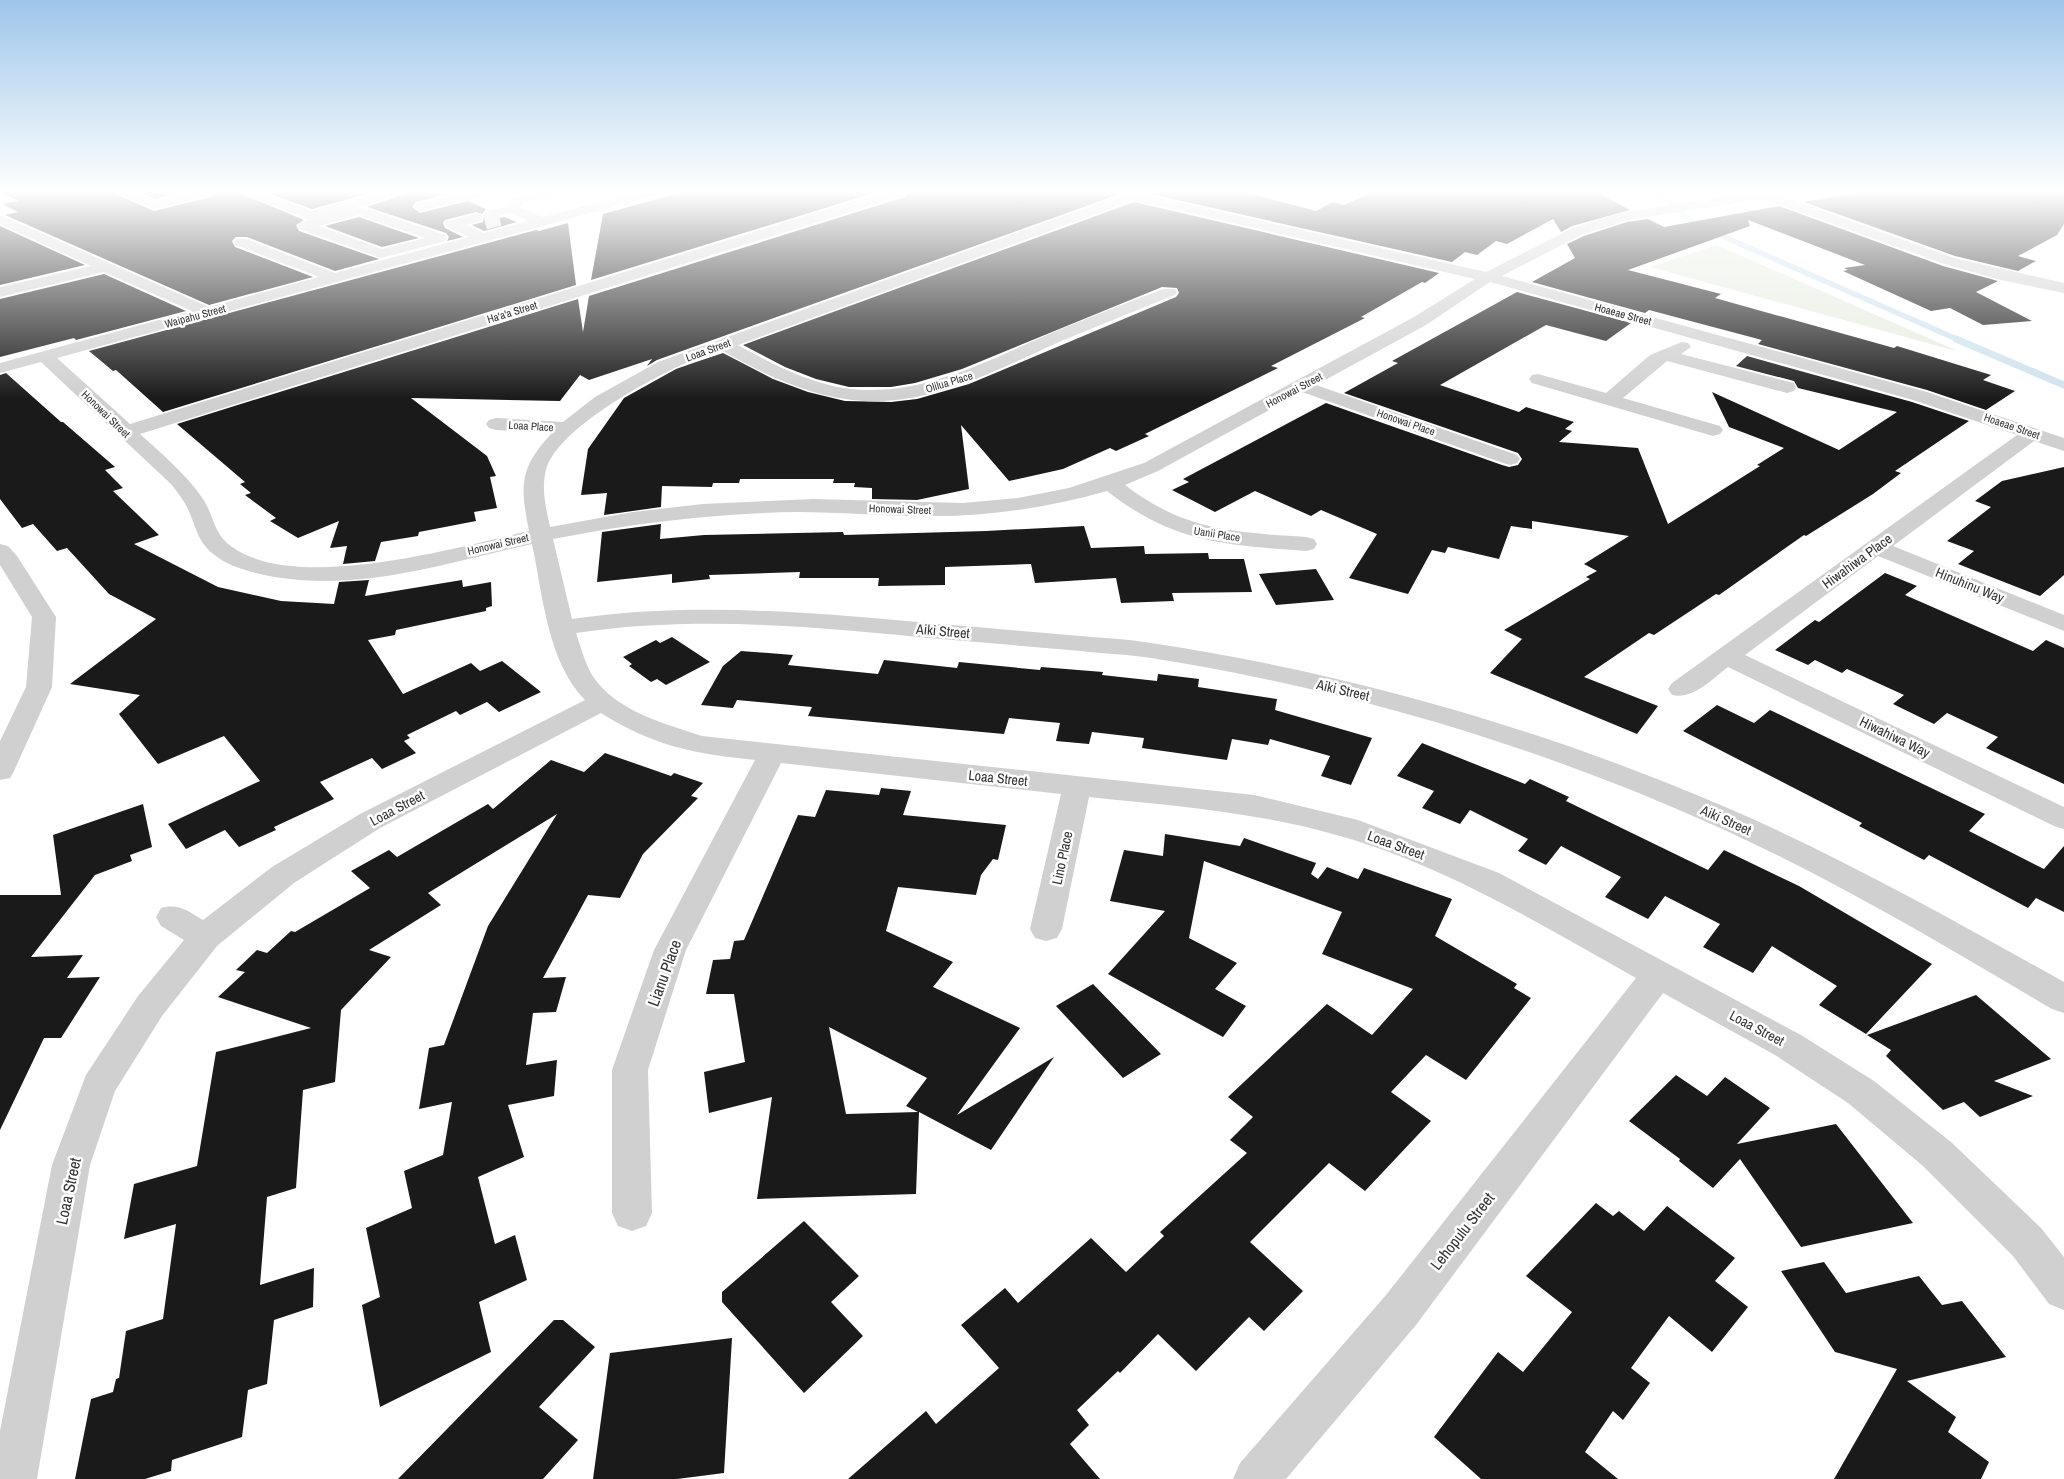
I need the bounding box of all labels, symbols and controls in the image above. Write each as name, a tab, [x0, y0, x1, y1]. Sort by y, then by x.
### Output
street label: Ha'a'a Street	[485, 298, 539, 326]
street label: Hoaeae Street	[1593, 300, 1653, 328]
street label: Waipahu Street	[163, 301, 227, 331]
street label: Loaa Street	[684, 335, 733, 365]
street label: Olilua Place	[924, 368, 974, 396]
street label: Honowai Street	[1263, 369, 1325, 411]
street label: Honowai Street	[79, 387, 134, 441]
street label: Honowai Place	[1375, 406, 1437, 438]
street label: Hoaeae Street	[1982, 410, 2042, 442]
street label: Loaa Place	[508, 418, 554, 434]
street label: Honowai Street	[869, 501, 932, 517]
street label: Uanii Place	[1193, 523, 1241, 545]
street label: Honowai Street	[466, 530, 530, 558]
street label: Hiwahiwa Place	[1818, 530, 1896, 592]
street label: Hinuhinu Way	[1933, 563, 2007, 607]
street label: Aiki Street	[915, 620, 970, 642]
street label: Aiki Street	[1314, 675, 1371, 705]
street label: Hiwahiwa Way	[1857, 712, 1933, 762]
street label: Loaa Street	[968, 766, 1028, 790]
street label: Loaa Street	[367, 786, 427, 830]
street label: Aiki Street	[1697, 800, 1754, 839]
street label: Loaa Street	[1365, 826, 1427, 864]
street label: Lino Place	[1048, 830, 1076, 886]
street label: Lianu Place	[642, 937, 686, 1009]
street label: Loaa Street	[1727, 1006, 1787, 1050]
street label: Loaa Street	[50, 1155, 86, 1226]
street label: Lehopulu Street	[1425, 1187, 1499, 1274]

